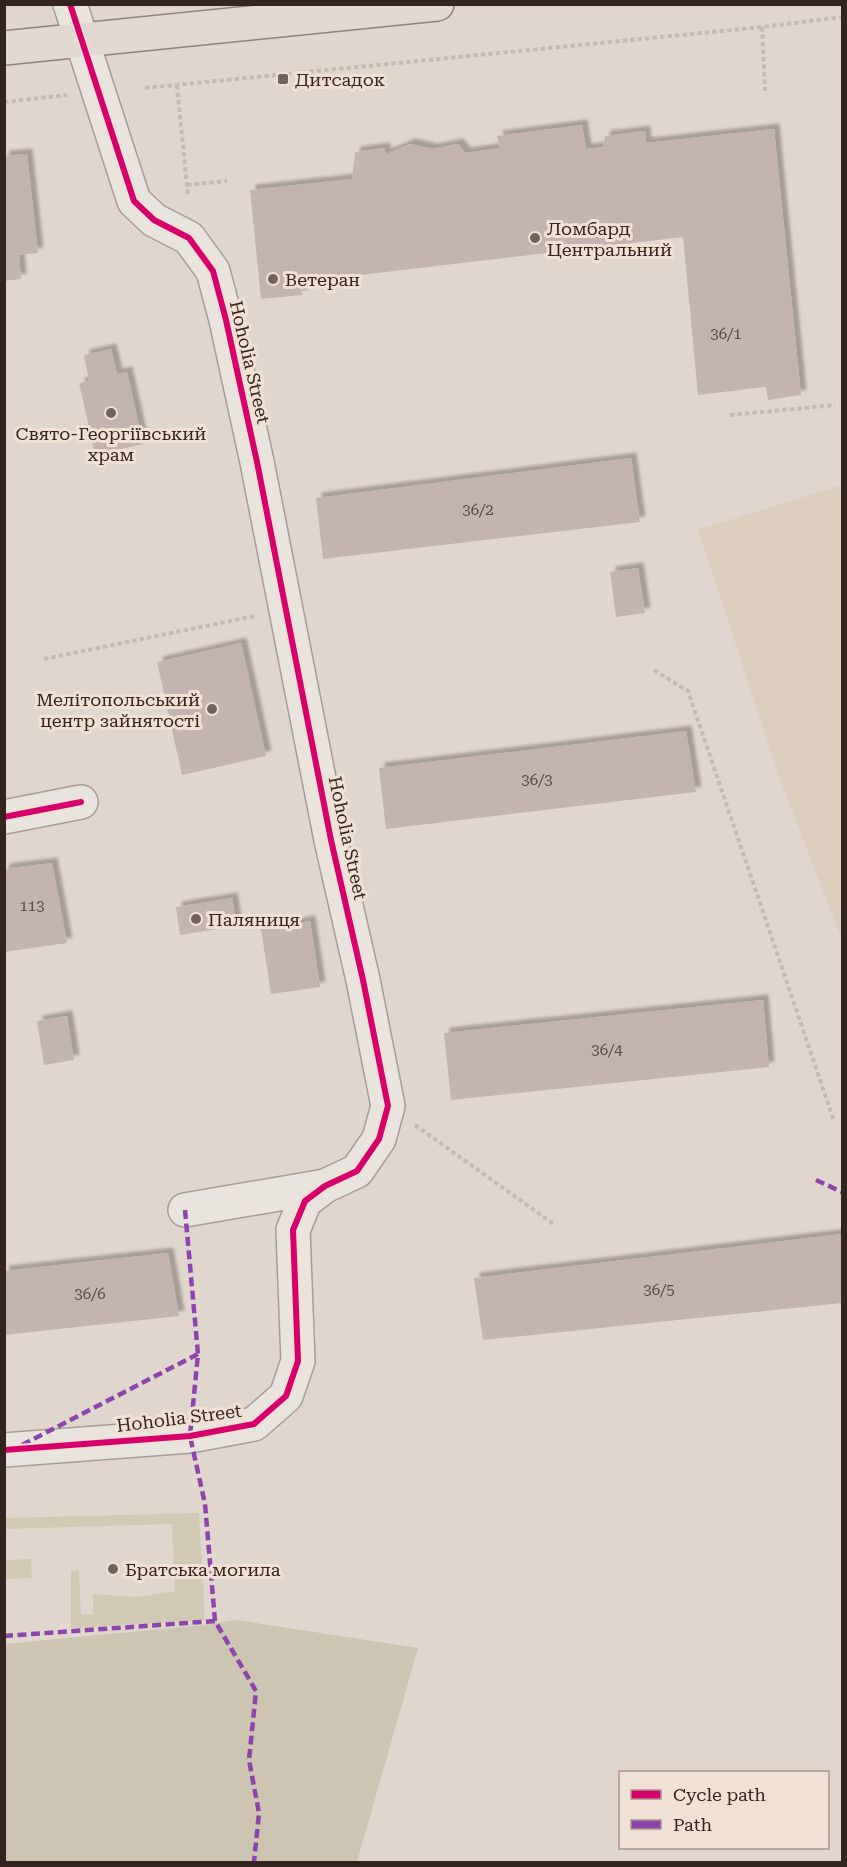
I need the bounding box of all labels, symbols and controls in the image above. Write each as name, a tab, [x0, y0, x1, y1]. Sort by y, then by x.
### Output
place label: Дитсадок	[295, 69, 385, 90]
marker: Дитсадок	[276, 72, 290, 86]
place label: Ломбард Центральний	[547, 218, 672, 260]
marker: Ломбард Центральний	[528, 231, 542, 245]
place label: Ветеран	[285, 269, 360, 290]
marker: Ветеран	[266, 272, 280, 286]
street label: Hoholia Street	[226, 298, 274, 426]
house number: 36/1	[710, 325, 742, 343]
marker: Свято-Георгіївський храм	[104, 406, 118, 420]
place label: Свято-Георгіївський храм	[16, 423, 206, 465]
house number: 36/2	[462, 501, 494, 519]
place label: Мелітопольський центр зайнятості	[36, 689, 200, 731]
marker: Мелітопольський центр зайнятості	[205, 702, 219, 716]
house number: 36/3	[521, 771, 553, 789]
street label: Hoholia Street	[325, 774, 371, 902]
house number: 113	[19, 897, 45, 915]
place label: Паляниця	[208, 909, 300, 930]
marker: Паляниця	[189, 912, 203, 926]
house number: 36/4	[591, 1041, 623, 1059]
house number: 36/5	[643, 1281, 675, 1299]
house number: 36/6	[74, 1285, 106, 1303]
street label: Hoholia Street	[115, 1400, 243, 1436]
place label: Братська могила	[125, 1559, 281, 1580]
marker: Братська могила	[106, 1562, 120, 1576]
legend	[619, 1771, 829, 1849]
text: Cycle path	[673, 1784, 766, 1805]
text: Path	[673, 1814, 712, 1835]

